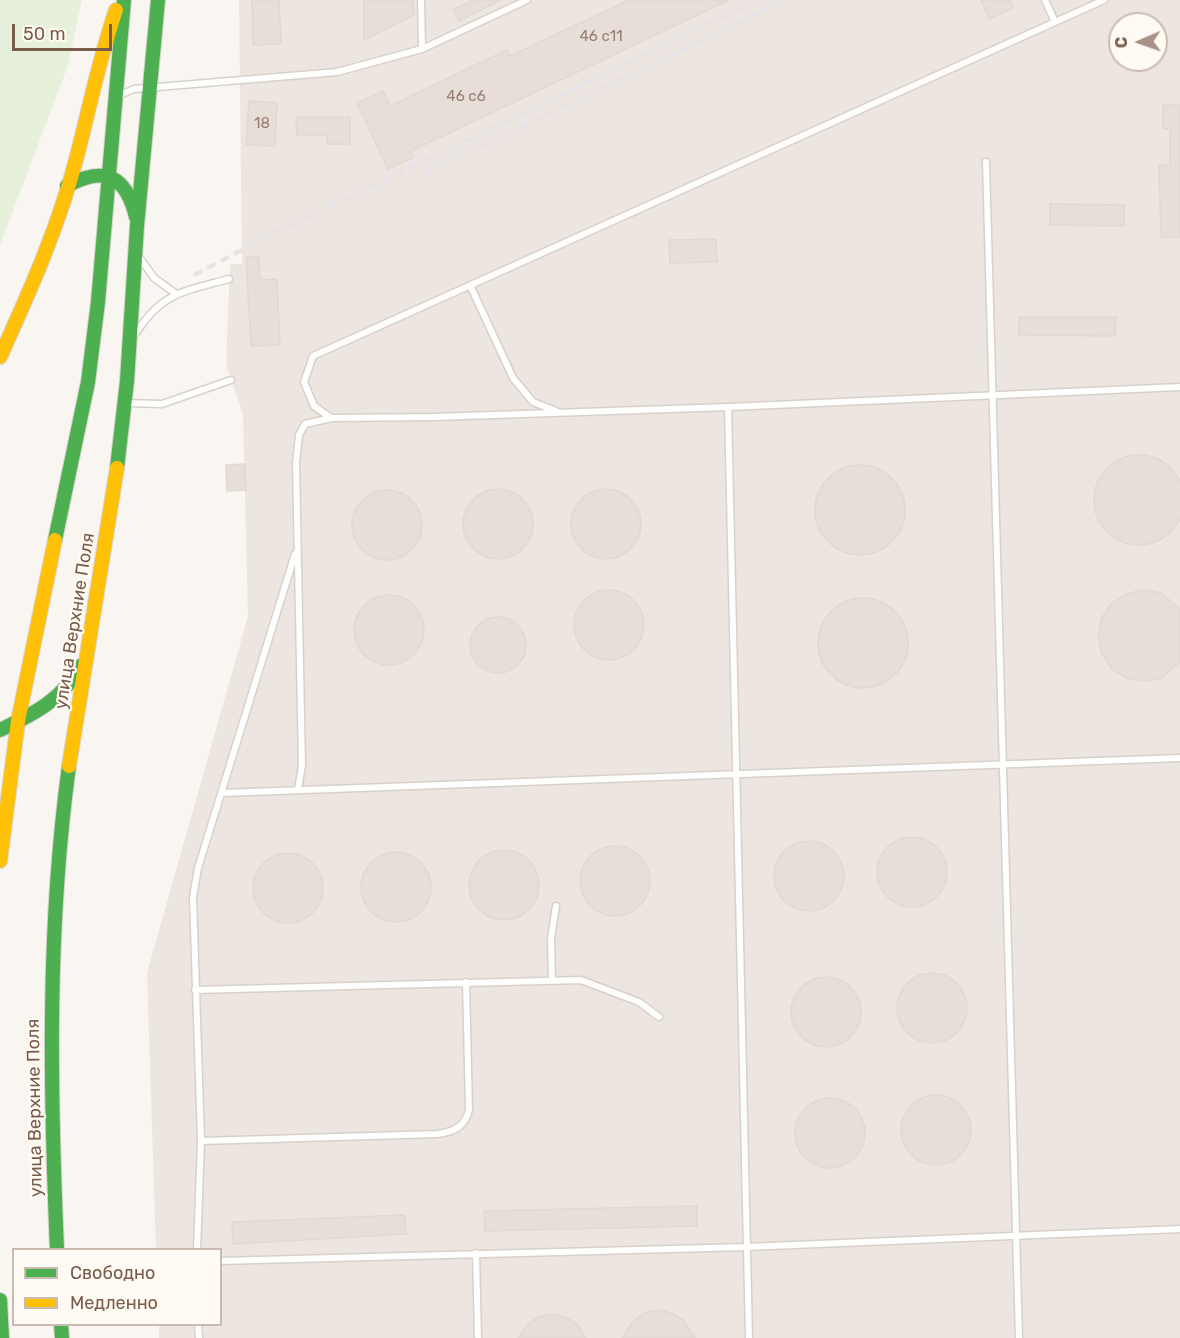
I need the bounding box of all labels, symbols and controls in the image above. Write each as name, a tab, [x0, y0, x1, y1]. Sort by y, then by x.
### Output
scale bar	[15, 12, 116, 50]
north arrow	[1108, 12, 1168, 72]
text: 50 m	[23, 23, 66, 45]
house number: 46 с11	[579, 28, 623, 46]
text: С	[1112, 37, 1131, 49]
house number: 46 с6	[446, 88, 486, 106]
house number: 18	[254, 115, 270, 133]
street label: улица Верхние Поля	[50, 531, 100, 711]
street label: улица Верхние Поля	[23, 1019, 47, 1197]
legend	[12, 1248, 222, 1326]
text: Свободно	[70, 1262, 155, 1284]
text: Медленно	[70, 1292, 158, 1314]

